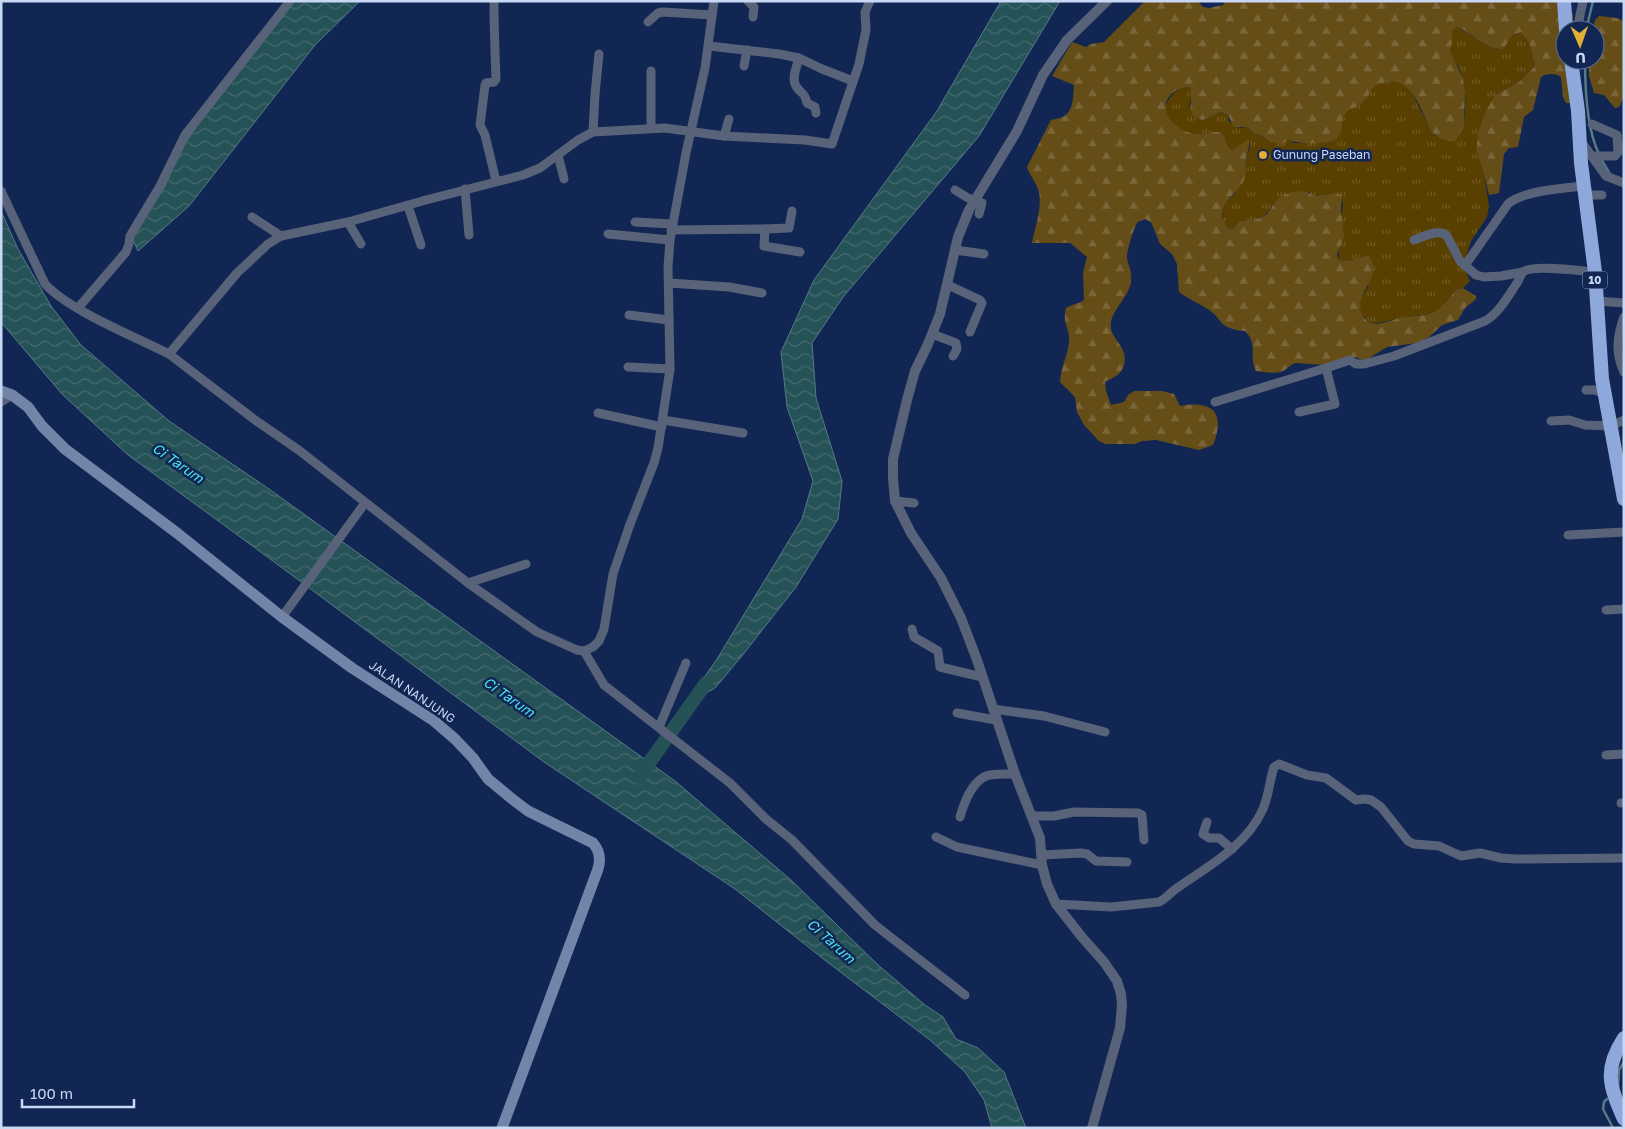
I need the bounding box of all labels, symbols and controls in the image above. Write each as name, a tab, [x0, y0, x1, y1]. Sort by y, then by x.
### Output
north arrow	[1555, 20, 1605, 70]
text: U	[1575, 50, 1586, 67]
place label: Gunung Paseban	[1273, 147, 1371, 162]
marker: Gunung Paseban	[1257, 149, 1269, 161]
road number: 10	[1582, 272, 1608, 288]
water label: Ci Tarum	[149, 439, 208, 487]
street label: JALAN NANJUNG	[366, 657, 458, 726]
water label: Ci Tarum	[480, 673, 539, 721]
water label: Ci Tarum	[804, 915, 859, 967]
scale bar	[22, 1076, 135, 1108]
text: 100 m	[30, 1084, 73, 1102]

